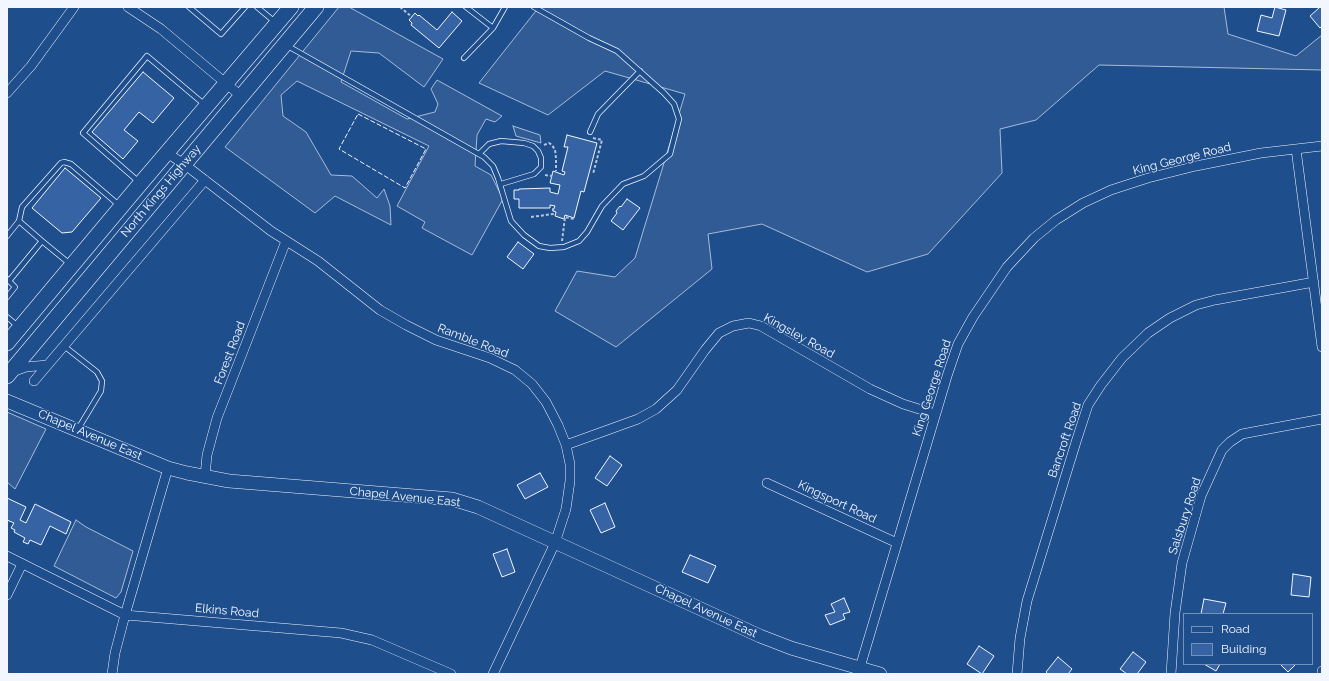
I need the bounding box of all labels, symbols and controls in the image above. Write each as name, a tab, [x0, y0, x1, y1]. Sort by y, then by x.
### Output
street label: King George Road	[1131, 140, 1233, 178]
street label: North Kings Highway	[118, 142, 204, 240]
street label: Kingsley Road	[761, 311, 837, 361]
street label: Forest Road	[211, 319, 249, 387]
street label: Ramble Road	[435, 321, 511, 361]
street label: King George Road	[910, 338, 954, 438]
street label: Bancroft Road	[1045, 400, 1085, 480]
street label: Chapel Avenue East	[36, 407, 144, 463]
street label: Salsbury Road	[1166, 476, 1204, 556]
street label: Kingsport Road	[795, 477, 879, 527]
street label: Chapel Avenue East	[349, 484, 461, 510]
street label: Chapel Avenue East	[653, 581, 759, 641]
street label: Elkins Road	[194, 601, 260, 621]
legend	[1183, 613, 1313, 665]
text: Road	[1221, 622, 1250, 636]
text: Building	[1221, 642, 1267, 656]

